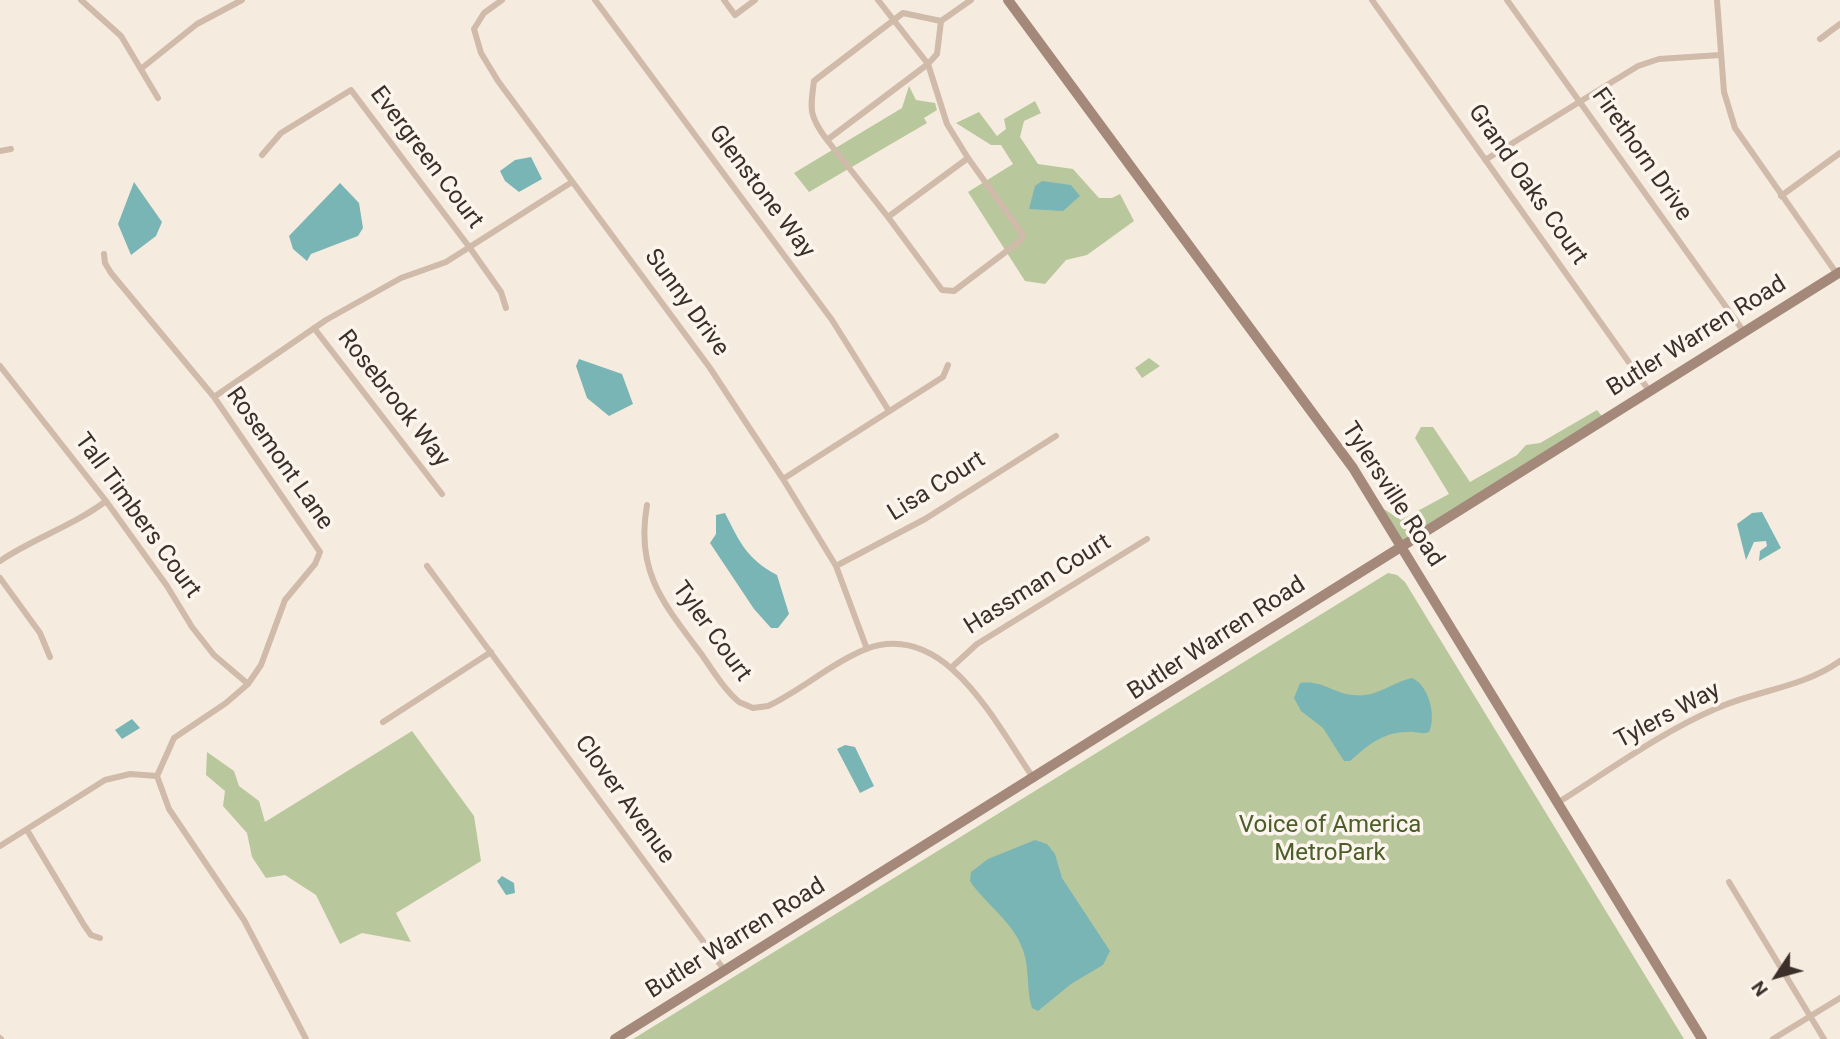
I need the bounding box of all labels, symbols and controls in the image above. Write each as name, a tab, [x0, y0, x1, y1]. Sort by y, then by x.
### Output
street label: Evergreen Court	[363, 81, 489, 235]
street label: Firethorn Drive	[1585, 83, 1697, 227]
street label: Grand Oaks Court	[1461, 99, 1593, 271]
street label: Glenstone Way	[702, 120, 820, 264]
street label: Sunny Drive	[638, 244, 734, 362]
street label: Butler Warren Road	[1602, 270, 1792, 404]
street label: Rosebrook Way	[331, 325, 455, 473]
street label: Rosemont Lane	[219, 382, 339, 536]
street label: Tylersville Road	[1335, 417, 1449, 573]
street label: Tall Timbers Court	[68, 428, 206, 604]
street label: Lisa Court	[883, 446, 991, 528]
street label: Hassman Court	[959, 528, 1117, 642]
street label: Butler Warren Road	[1123, 571, 1311, 707]
street label: Tyler Court	[665, 576, 757, 688]
street label: Tylers Way	[1610, 676, 1726, 756]
street label: Clover Avenue	[568, 730, 680, 870]
park label: Voice of America MetroPark	[1239, 812, 1421, 868]
street label: Butler Warren Road	[641, 872, 831, 1006]
north arrow	[1742, 941, 1812, 1011]
text: N	[1746, 976, 1773, 1001]

